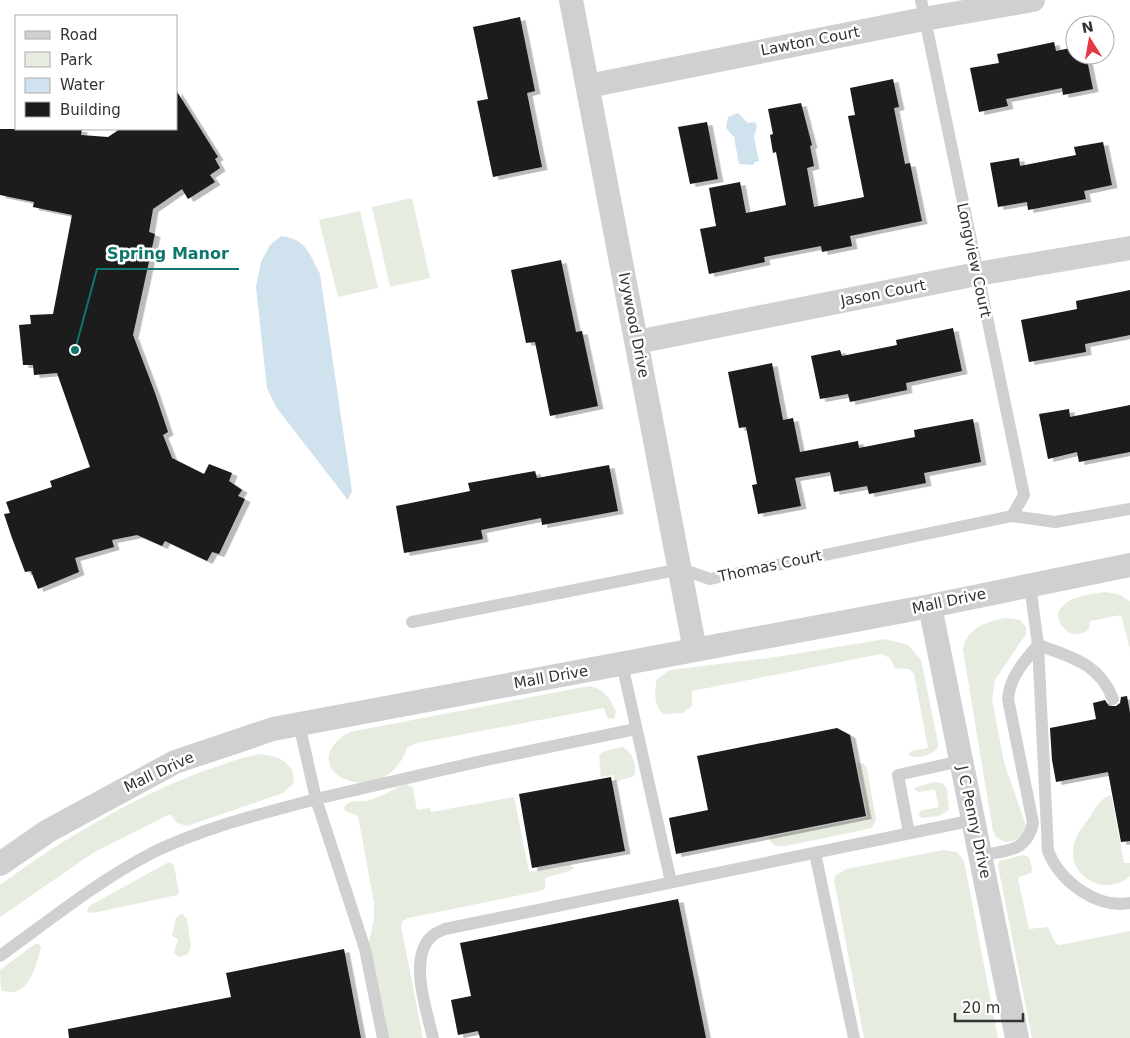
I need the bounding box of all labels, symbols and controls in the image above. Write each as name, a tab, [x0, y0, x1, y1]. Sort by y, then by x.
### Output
legend	[15, 15, 178, 130]
north arrow	[1065, 15, 1115, 65]
text: N	[1080, 18, 1095, 36]
street label: Lawton Court	[759, 23, 861, 59]
text: Road	[60, 26, 98, 44]
text: Park	[60, 51, 93, 69]
text: Water	[60, 76, 105, 94]
text: Building	[60, 101, 121, 119]
street label: Longview Court	[953, 201, 995, 319]
callout: Spring Manor	[97, 238, 239, 269]
text: Spring Manor	[107, 244, 229, 263]
street label: Ivywood Drive	[615, 271, 653, 379]
street label: Jason Court	[838, 276, 927, 310]
street label: Thomas Court	[716, 546, 824, 586]
street label: Mall Drive	[910, 584, 988, 618]
street label: Mall Drive	[512, 662, 590, 692]
street label: Mall Drive	[121, 748, 197, 796]
street label: J C Penny Drive	[953, 763, 995, 880]
scale bar	[955, 990, 1022, 1022]
text: 20 m	[962, 999, 1000, 1017]

